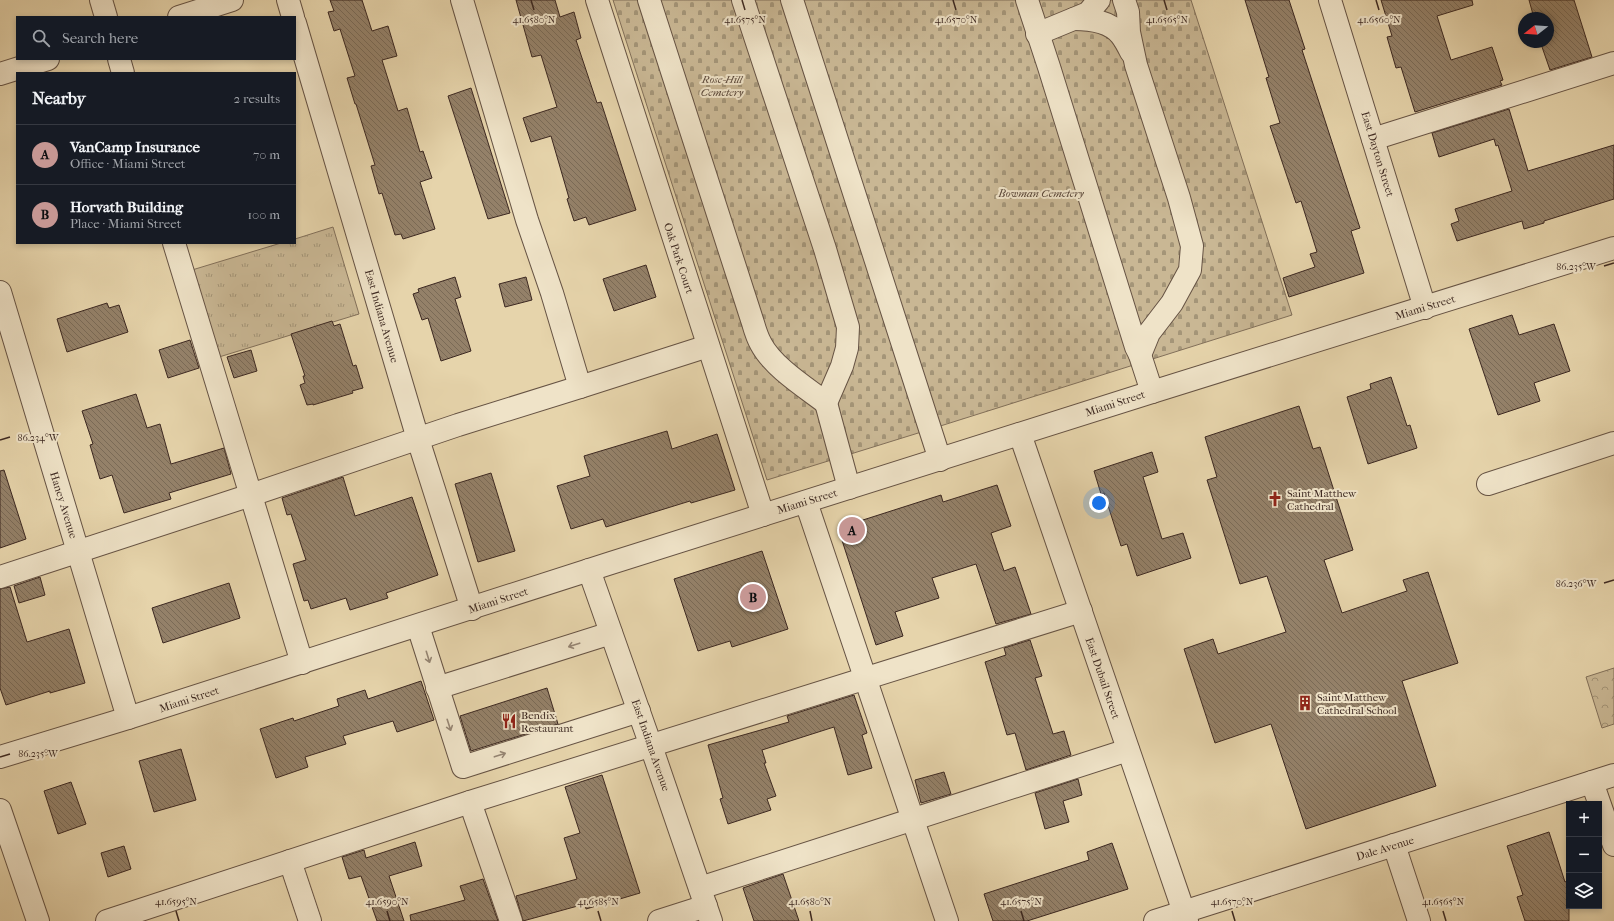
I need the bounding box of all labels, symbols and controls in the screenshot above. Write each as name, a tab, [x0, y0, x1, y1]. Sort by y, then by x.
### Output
north arrow	[1518, 12, 1554, 48]
text: 41.6580°N	[513, 14, 556, 26]
text: 41.6575°N	[724, 14, 766, 26]
text: 41.6570°N	[935, 14, 978, 26]
text: 41.6565°N	[1146, 14, 1188, 26]
text: 41.6560°N	[1357, 14, 1401, 26]
search box	[16, 16, 296, 60]
icon: search	[30, 27, 52, 49]
text: Search here	[62, 29, 138, 47]
park label: Rose-Hill Cemetery	[701, 73, 744, 99]
text: Nearby	[32, 88, 86, 108]
text: 2 results	[234, 91, 280, 106]
street label: East Dayton Street	[1358, 110, 1397, 198]
text: VanCamp Insurance	[70, 138, 200, 156]
text: A	[41, 147, 49, 162]
text: 70 m	[253, 147, 280, 162]
text: Office · Miami Street	[70, 156, 186, 171]
park label: Bowman Cemetery	[997, 187, 1084, 200]
text: Horvath Building	[70, 198, 183, 216]
text: B	[41, 207, 49, 222]
text: 100 m	[247, 207, 280, 222]
text: Place · Miami Street	[70, 216, 181, 231]
street label: Oak Park Court	[661, 221, 696, 295]
text: 86.235°W	[1556, 261, 1597, 273]
street label: East Indiana Avenue	[362, 268, 401, 365]
street label: Miami Street	[1394, 292, 1457, 323]
street label: Miami Street	[1084, 388, 1147, 419]
text: 86.234°W	[18, 432, 60, 444]
street label: Haney Avenue	[47, 470, 80, 541]
street label: Miami Street	[776, 486, 839, 517]
place label: Saint Matthew Cathedral	[1287, 487, 1357, 513]
church icon: Saint Matthew Cathedral	[1266, 490, 1284, 508]
your location	[1089, 493, 1109, 513]
pin: A	[839, 515, 865, 545]
text: 86.236°W	[1556, 578, 1597, 590]
pin: B	[740, 582, 766, 612]
street label: Miami Street	[467, 585, 530, 616]
street label: East Dubail Street	[1083, 636, 1123, 721]
one-way arrow	[568, 641, 580, 649]
one-way arrow	[425, 650, 432, 663]
street label: Miami Street	[158, 684, 221, 715]
place label: Saint Matthew Cathedral School	[1317, 691, 1397, 717]
building icon: Saint Matthew Cathedral School	[1296, 694, 1314, 712]
street label: East Indiana Avenue	[629, 697, 673, 793]
place label: Bendix Restaurant	[521, 709, 574, 735]
restaurant icon: Bendix Restaurant	[500, 712, 518, 730]
one-way arrow	[446, 718, 453, 731]
text: 86.235°W	[18, 748, 59, 760]
one-way arrow	[493, 751, 506, 758]
map controls	[1566, 801, 1602, 909]
button: +	[1566, 801, 1602, 837]
street label: Dale Avenue	[1355, 833, 1416, 863]
button: −	[1566, 837, 1602, 873]
button: layers	[1566, 873, 1602, 909]
text: 41.6595°N	[155, 896, 197, 908]
text: 41.6590°N	[365, 896, 409, 908]
text: 41.6585°N	[577, 896, 619, 908]
text: 41.6580°N	[789, 896, 832, 908]
text: 41.6575°N	[1000, 896, 1042, 908]
text: 41.6570°N	[1211, 896, 1254, 908]
text: 41.6565°N	[1422, 896, 1464, 908]

